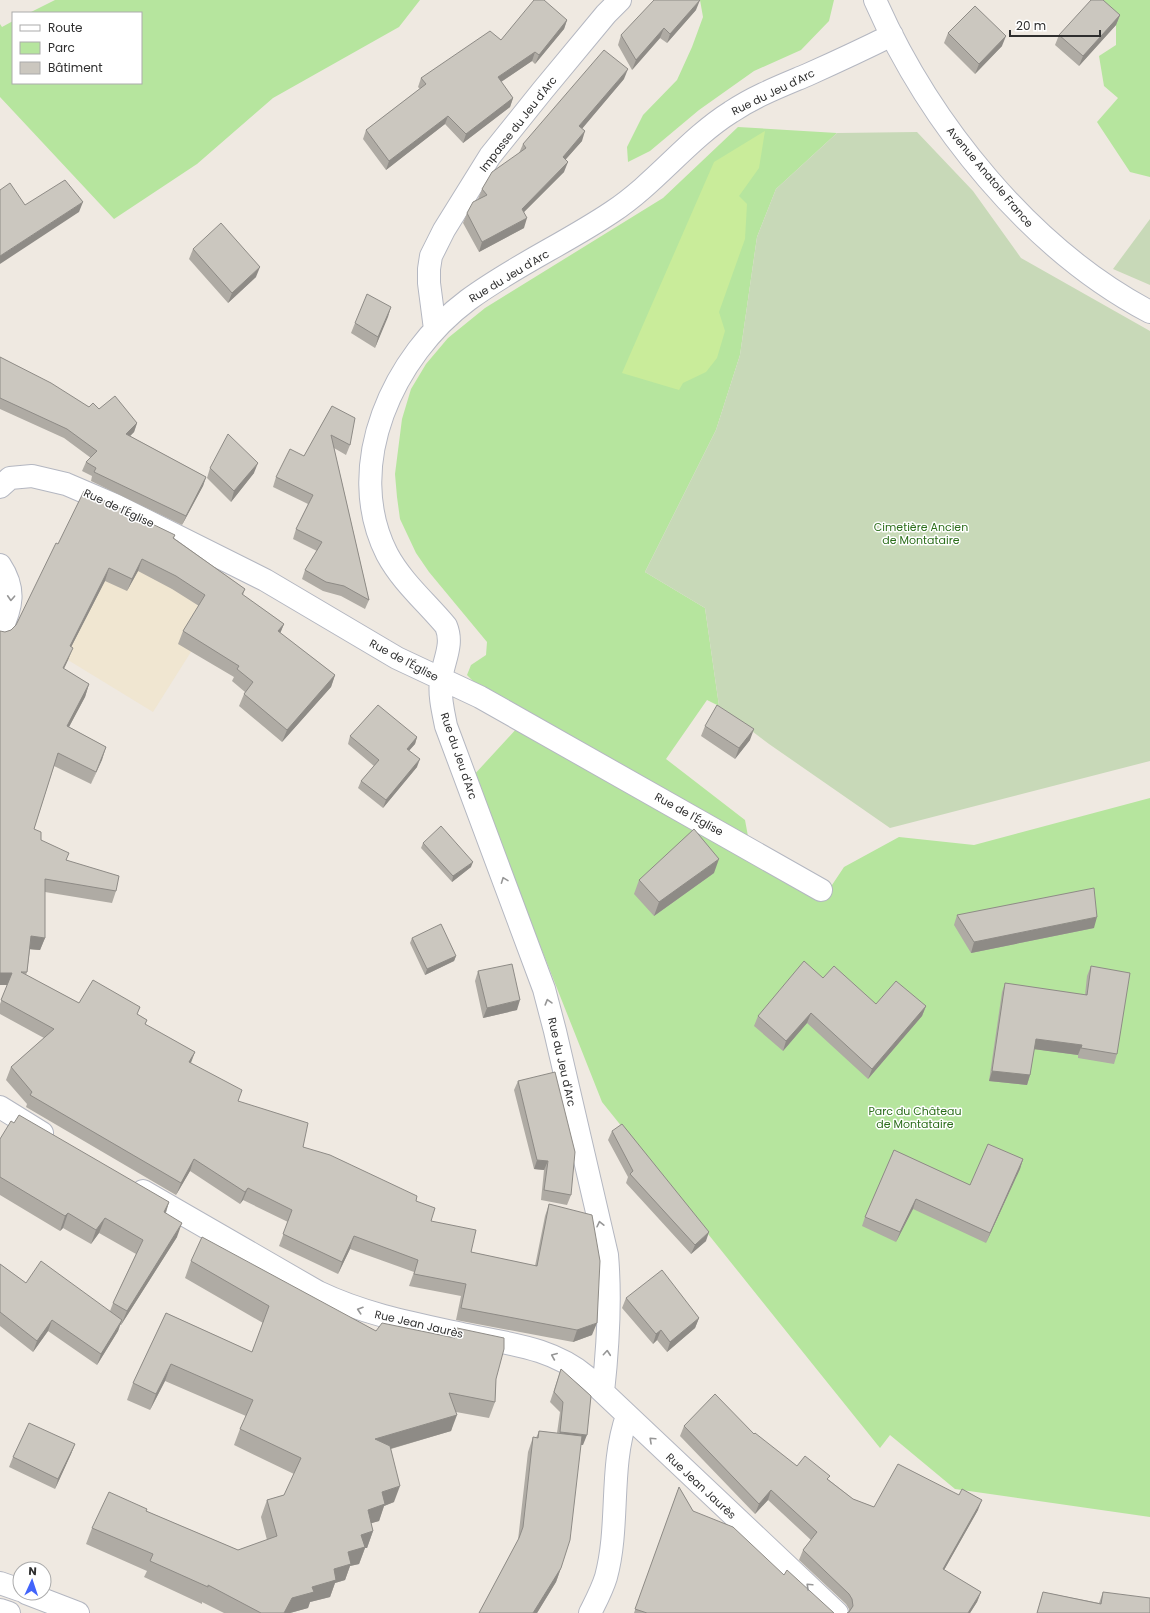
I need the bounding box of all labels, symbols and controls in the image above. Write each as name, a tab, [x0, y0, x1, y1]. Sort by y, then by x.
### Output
legend	[12, 12, 142, 84]
scale bar	[1010, 12, 1100, 38]
text: 20 m	[1016, 17, 1046, 34]
text: Route	[48, 19, 82, 36]
text: Parc	[48, 39, 75, 56]
text: Bâtiment	[48, 59, 103, 76]
street label: Rue du Jeu d'Arc	[729, 65, 818, 119]
street label: Impasse du Jeu d'Arc	[476, 73, 561, 175]
street label: Avenue Anatole France	[943, 123, 1037, 231]
street label: Rue du Jeu d'Arc	[466, 246, 552, 306]
street label: Rue de l'Église	[81, 485, 157, 531]
park label: Cimetière Ancien de Montataire	[874, 519, 968, 548]
one-way arrow	[6, 595, 15, 601]
street label: Rue de l'Église	[367, 635, 442, 685]
street label: Rue du Jeu d'Arc	[437, 710, 481, 802]
street label: Rue de l'Église	[652, 789, 726, 840]
one-way arrow	[501, 876, 509, 883]
one-way arrow	[544, 999, 553, 1006]
street label: Rue du Jeu d'Arc	[544, 1016, 580, 1108]
park label: Parc du Château de Montataire	[868, 1103, 962, 1132]
one-way arrow	[597, 1221, 605, 1227]
one-way arrow	[357, 1306, 364, 1315]
street label: Rue Jean Jaurès	[373, 1306, 465, 1342]
one-way arrow	[603, 1350, 612, 1356]
one-way arrow	[551, 1353, 559, 1361]
one-way arrow	[650, 1438, 657, 1445]
street label: Rue Jean Jaurès	[662, 1449, 740, 1523]
north arrow	[12, 1561, 52, 1601]
text: N	[28, 1563, 37, 1579]
one-way arrow	[806, 1584, 813, 1591]

